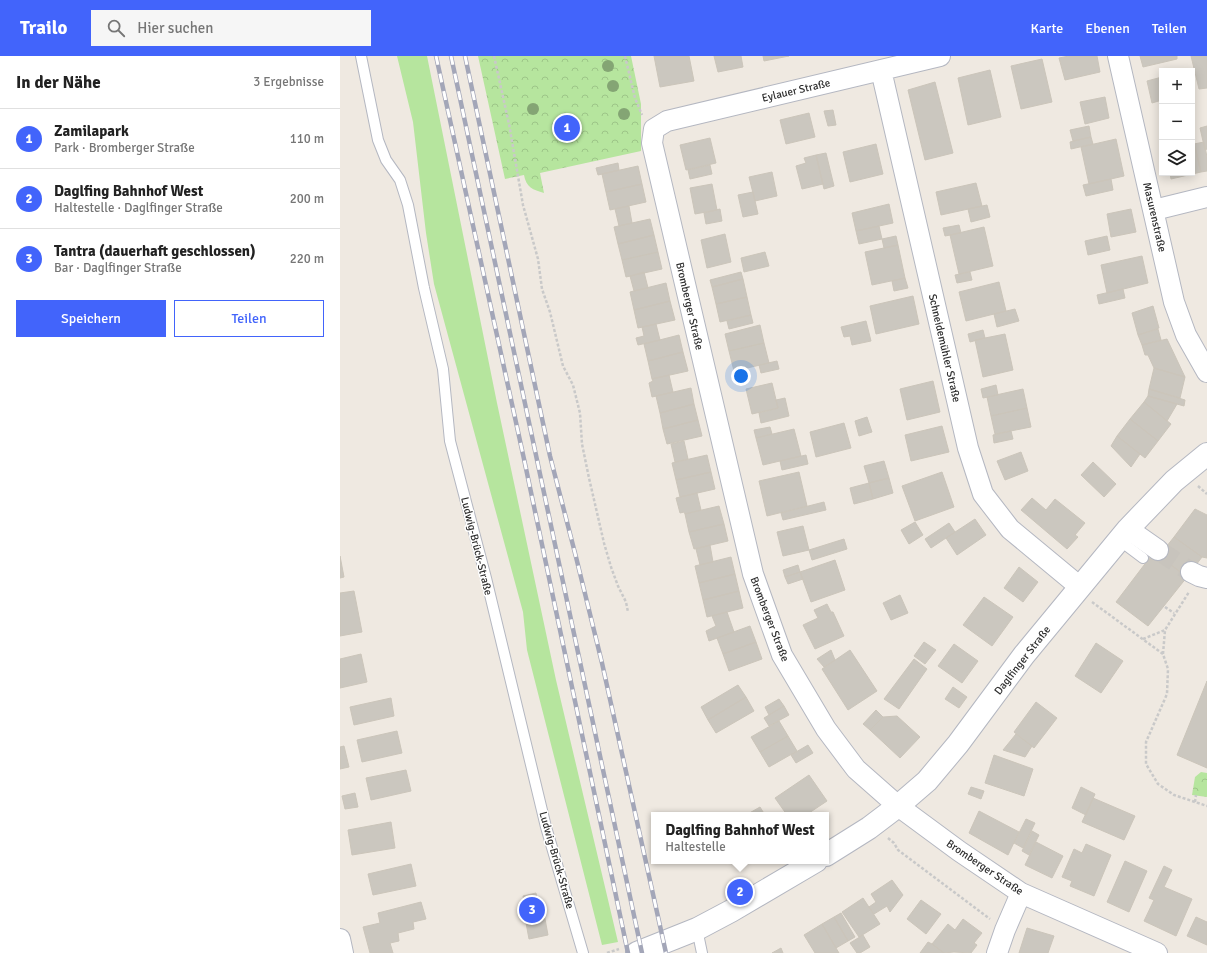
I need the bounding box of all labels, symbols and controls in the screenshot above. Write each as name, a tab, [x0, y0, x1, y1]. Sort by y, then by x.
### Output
search box	[91, 10, 371, 46]
text: Trailo	[20, 16, 67, 40]
icon: search	[105, 17, 127, 39]
text: Hier suchen	[137, 19, 214, 37]
text: Karte	[1031, 20, 1063, 37]
text: Ebenen	[1085, 20, 1130, 37]
text: Teilen	[1152, 20, 1187, 37]
map controls	[1159, 68, 1195, 176]
button: +	[1159, 68, 1195, 104]
text: In der Nähe	[16, 72, 101, 93]
text: 3 Ergebnisse	[253, 74, 324, 90]
street label: Eylauer Straße	[761, 76, 832, 105]
button: −	[1159, 104, 1195, 140]
pin: 1	[554, 113, 580, 143]
text: Zamilapark	[54, 122, 129, 140]
text: 1	[25, 131, 33, 147]
text: 110 m	[290, 131, 324, 147]
text: Park · Bromberger Straße	[54, 140, 195, 156]
button: layers	[1159, 140, 1195, 176]
street label: Masurenstraße	[1140, 181, 1169, 253]
text: Daglfing Bahnhof West	[54, 182, 203, 200]
text: 2	[25, 191, 33, 207]
text: 200 m	[290, 191, 324, 207]
text: Haltestelle · Daglfinger Straße	[54, 200, 223, 216]
text: Tantra (dauerhaft geschlossen)	[54, 242, 256, 260]
text: 3	[25, 251, 33, 267]
text: 220 m	[290, 251, 324, 267]
text: Bar · Daglfinger Straße	[54, 260, 182, 276]
street label: Bromberger Straße	[673, 261, 706, 351]
street label: Schneidemühler Straße	[926, 293, 963, 404]
button: Speichern	[16, 300, 166, 337]
button: Teilen	[174, 300, 324, 337]
your location	[731, 366, 751, 386]
street label: Ludwig-Brück-Straße	[458, 496, 495, 597]
street label: Bromberger Straße	[747, 575, 792, 663]
street label: Daglfinger Straße	[992, 623, 1053, 697]
street label: Ludwig-Brück-Straße	[536, 810, 577, 910]
popup	[651, 812, 829, 864]
text: Daglfing Bahnhof West	[665, 821, 815, 839]
street label: Bromberger Straße	[944, 837, 1026, 898]
text: Haltestelle	[665, 839, 726, 855]
pin: 2	[727, 877, 753, 907]
pin: 3	[519, 895, 545, 925]

